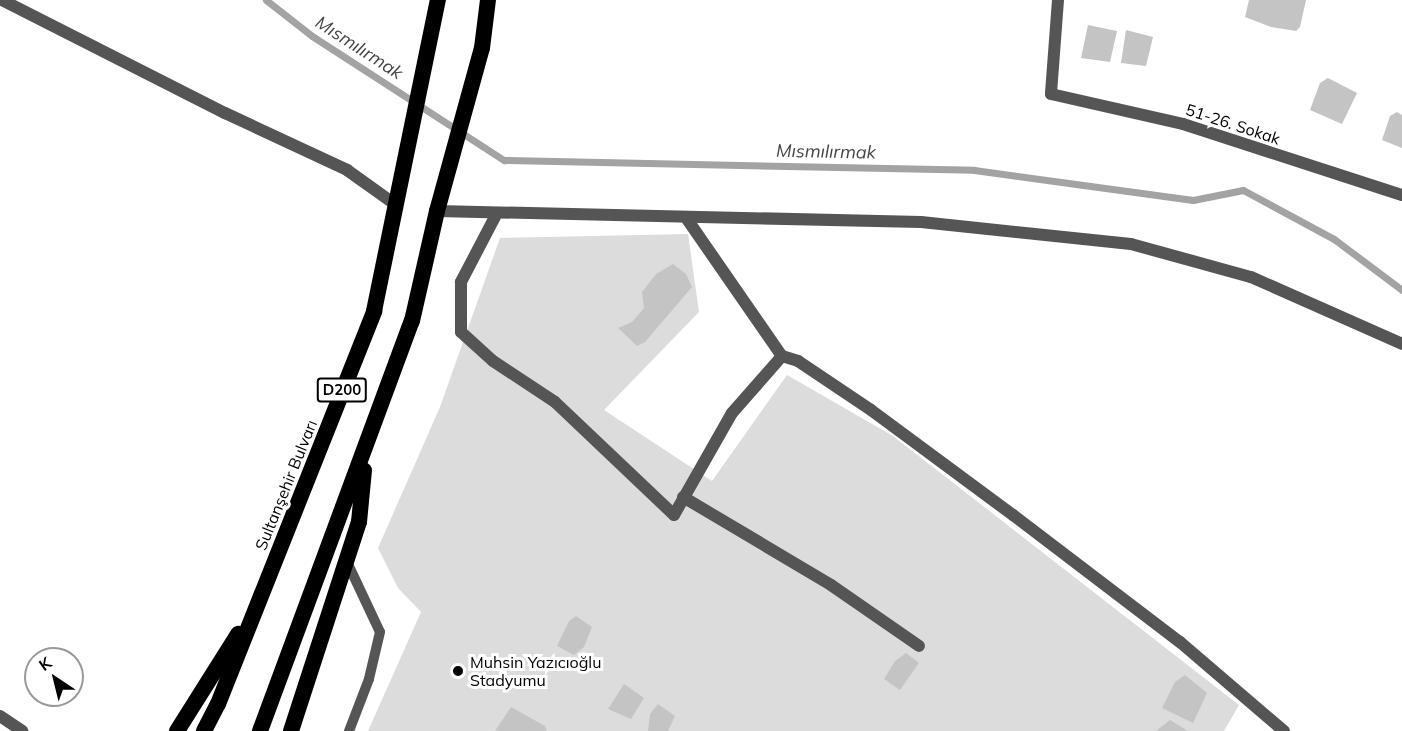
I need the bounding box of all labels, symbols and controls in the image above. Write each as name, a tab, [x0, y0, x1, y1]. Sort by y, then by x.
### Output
water label: Mısmılırmak	[311, 12, 407, 84]
street label: 51-26. Sokak	[1183, 100, 1283, 148]
water label: Mısmılırmak	[776, 140, 876, 164]
road number: D200	[316, 378, 368, 402]
street label: Sultanşehir Bulvarı	[251, 417, 321, 553]
north arrow	[24, 647, 84, 707]
place label: Muhsin Yazıcıoğlu Stadyumu	[470, 652, 601, 690]
text: K	[35, 653, 55, 675]
marker: Muhsin Yazıcıoğlu Stadyumu	[451, 664, 465, 678]

